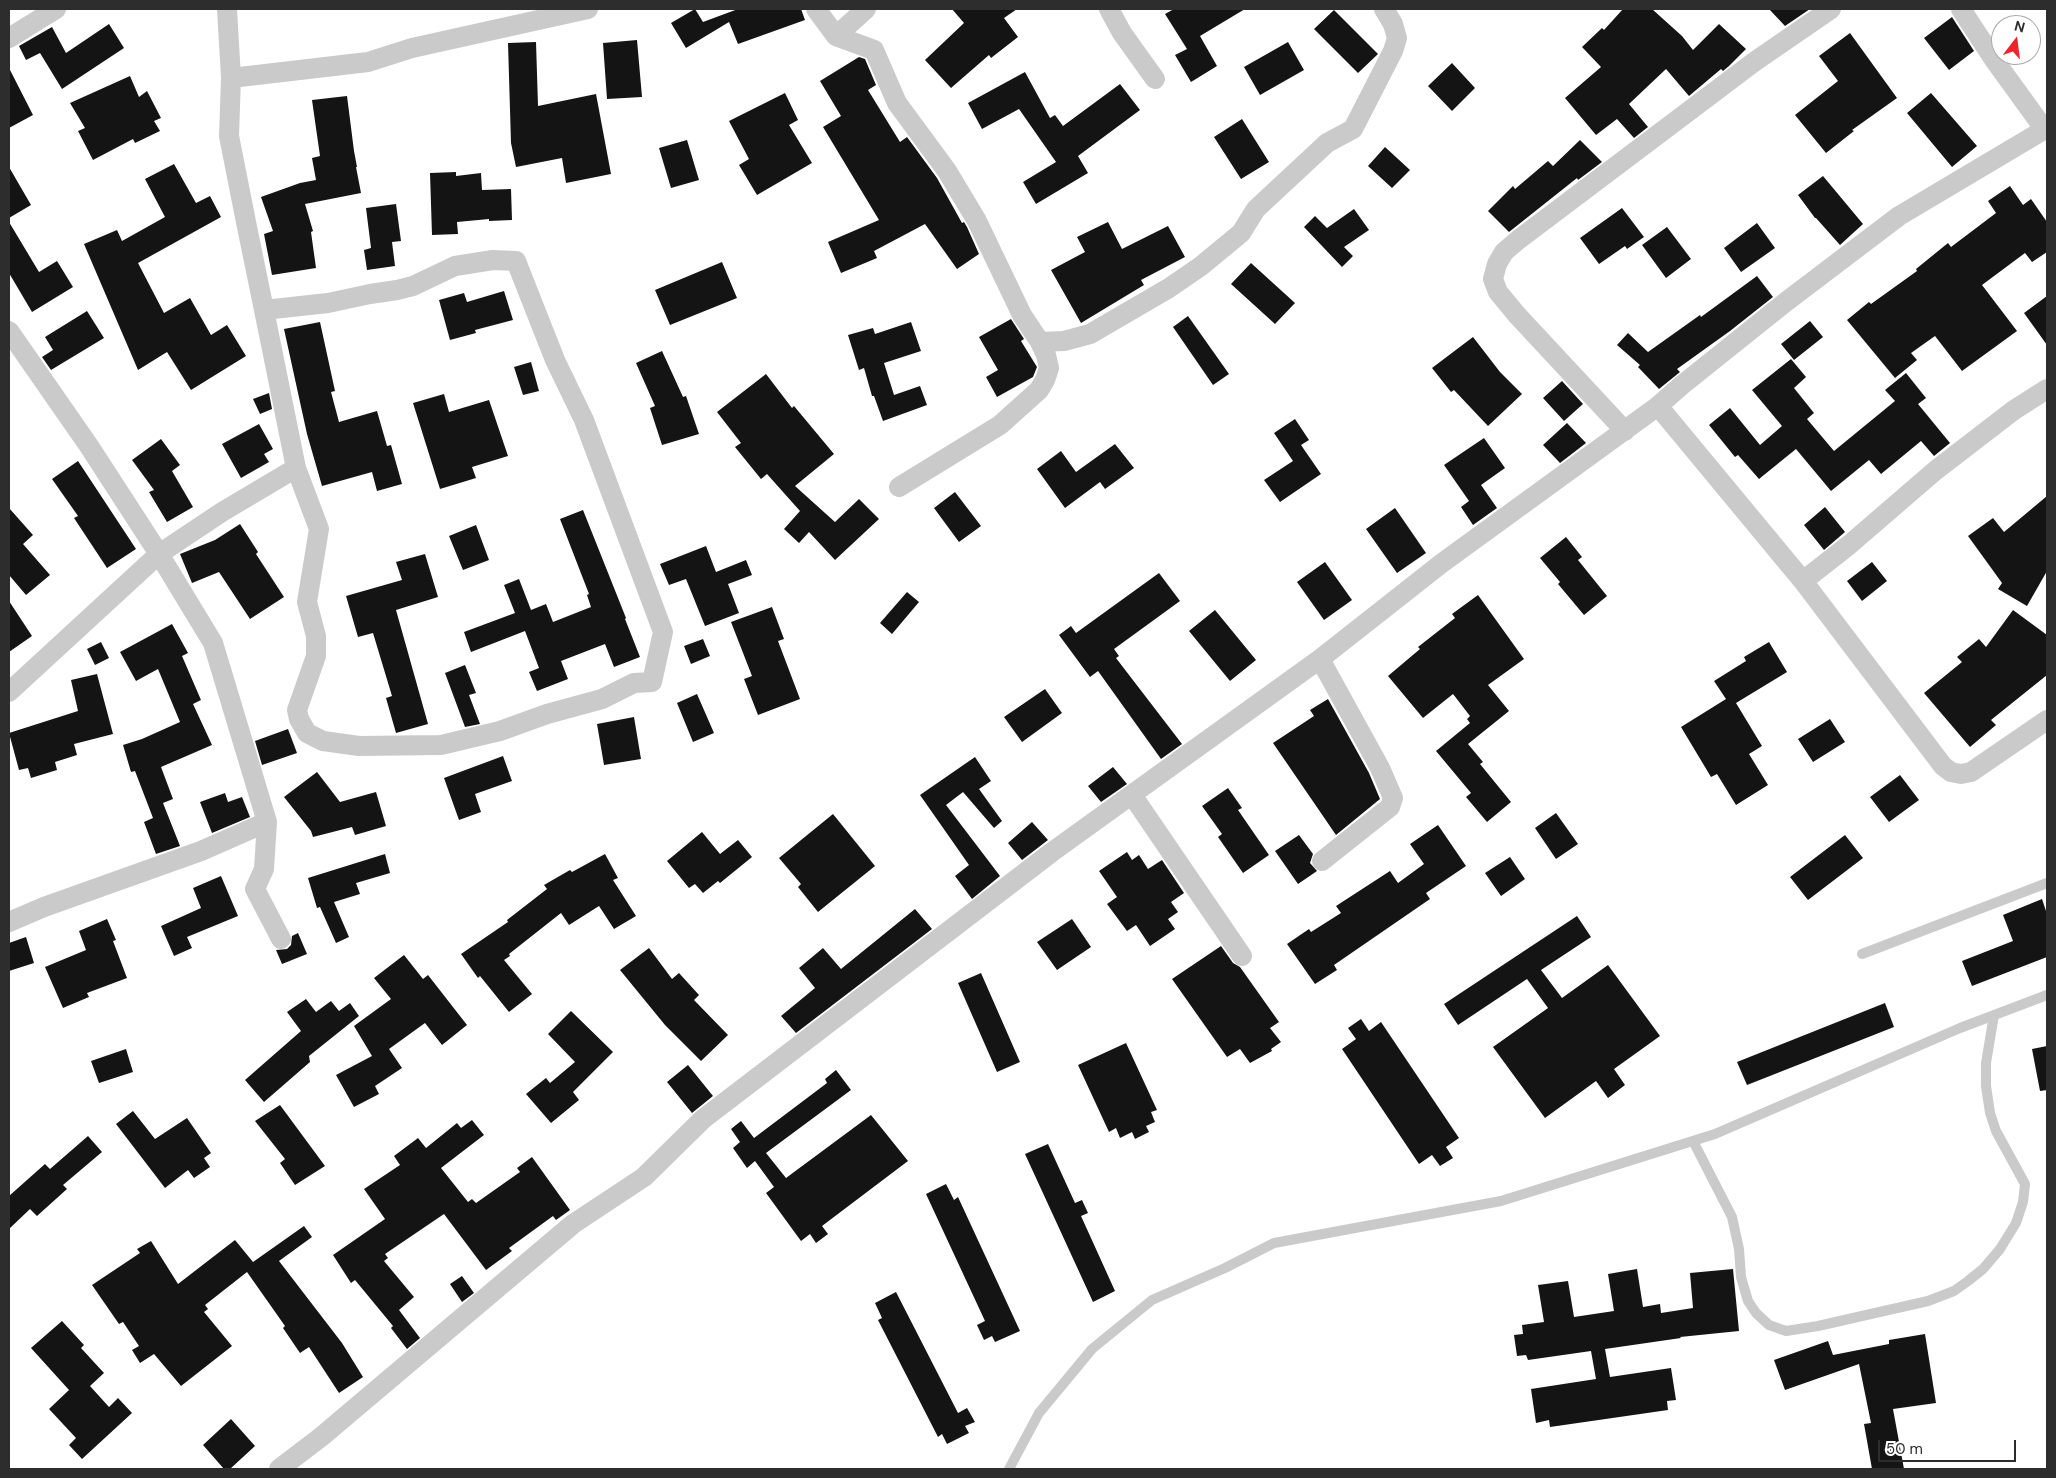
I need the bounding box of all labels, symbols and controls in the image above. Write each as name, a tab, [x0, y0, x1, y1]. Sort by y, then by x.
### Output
north arrow	[1991, 15, 2041, 65]
text: N	[2012, 16, 2027, 36]
scale bar	[1881, 1430, 2018, 1462]
text: 50 m	[1886, 1439, 1923, 1459]

